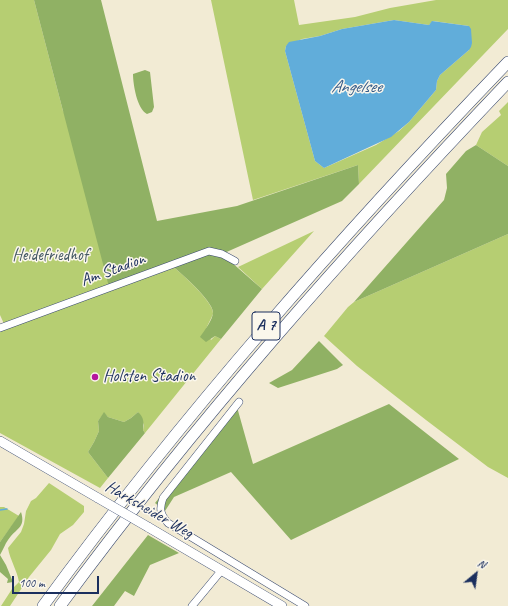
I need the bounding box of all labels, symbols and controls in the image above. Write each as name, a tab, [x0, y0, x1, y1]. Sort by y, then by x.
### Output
water label: Angelsee	[331, 76, 381, 98]
park label: Heidefriedhof	[12, 246, 88, 266]
street label: Am Stadion	[78, 249, 148, 291]
road number: A 7	[252, 312, 280, 340]
place label: Holsten Stadion	[103, 367, 195, 387]
marker: Holsten Stadion	[90, 372, 100, 382]
street label: Harksheider Weg	[101, 477, 197, 543]
north arrow	[456, 554, 496, 594]
text: N	[475, 556, 488, 571]
scale bar	[14, 568, 101, 594]
text: 100 m	[19, 575, 45, 591]

